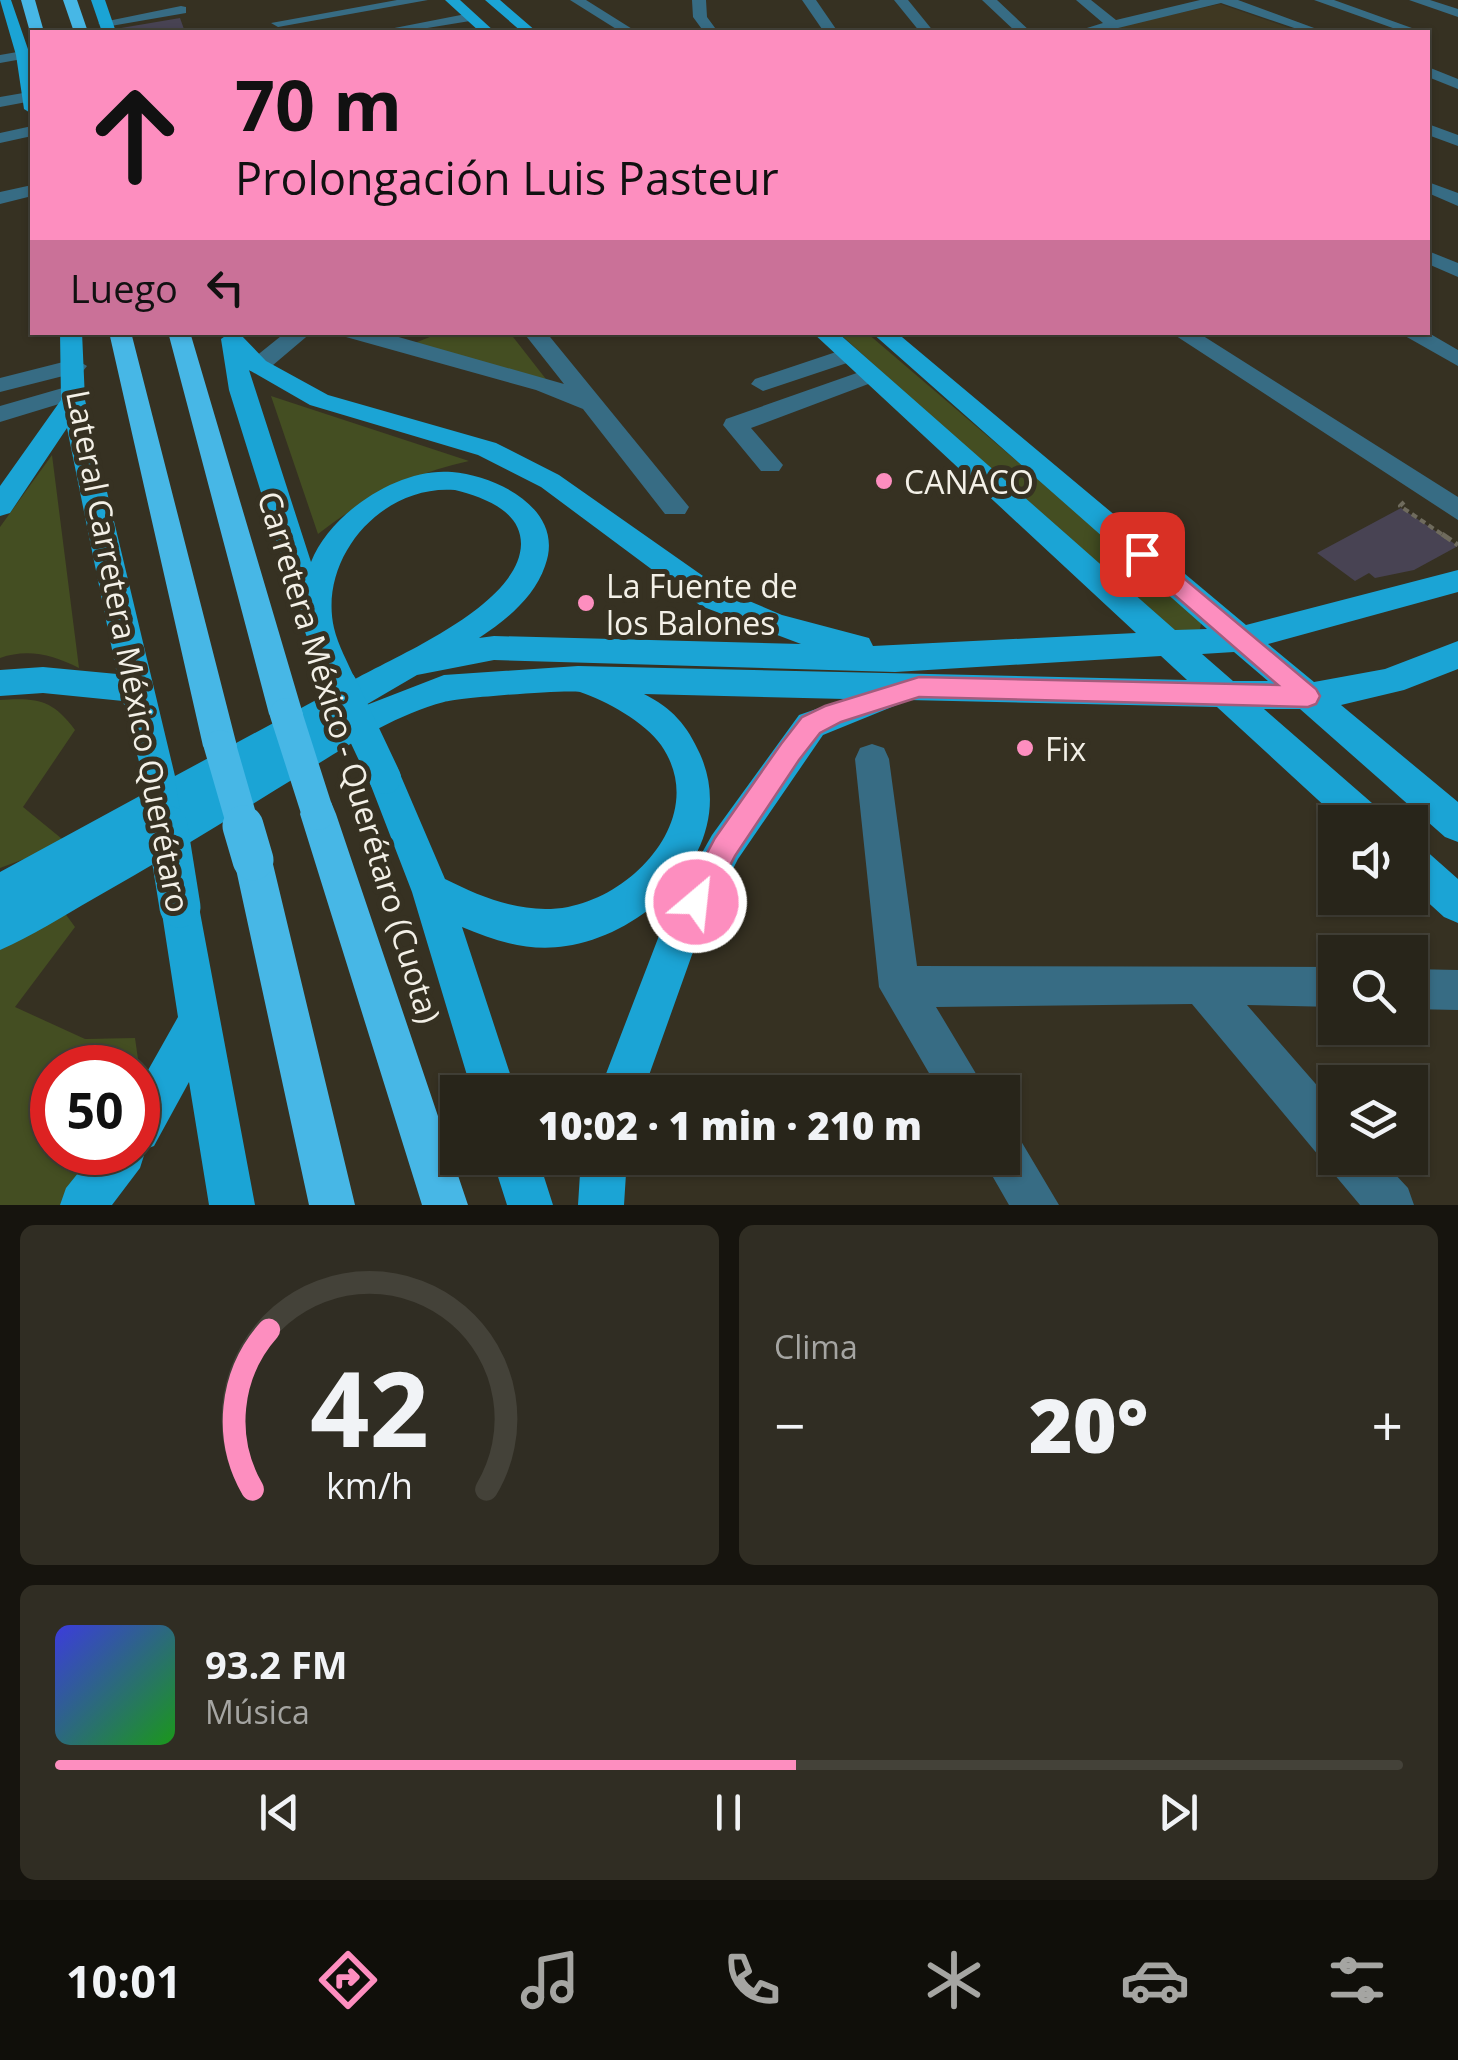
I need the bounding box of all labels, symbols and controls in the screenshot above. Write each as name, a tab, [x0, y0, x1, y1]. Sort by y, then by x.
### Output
text: 70 m	[235, 56, 402, 152]
icon: ahead	[70, 70, 200, 200]
text: Prolongación Luis Pasteur	[235, 147, 779, 208]
icon: left	[198, 260, 253, 315]
text: Luego	[70, 262, 178, 314]
street label: Lateral Carretera México Querétaro	[57, 386, 201, 916]
place label: CANACO	[904, 460, 1034, 503]
marker: CANACO	[873, 470, 895, 492]
street label: Carretera México - Querétaro (Cuota)	[248, 486, 452, 1028]
pin	[1100, 512, 1185, 597]
icon: arrive	[1115, 527, 1170, 582]
place label: La Fuente de los Balones	[606, 564, 798, 644]
marker: La Fuente de los Balones	[575, 592, 597, 614]
place label: Fix	[1045, 727, 1087, 770]
marker: Fix	[1014, 737, 1036, 759]
map controls	[1318, 805, 1428, 1175]
button: sound	[1318, 805, 1428, 915]
position arrow	[644, 850, 748, 954]
button: search	[1318, 935, 1428, 1045]
speed limit sign: 50	[30, 1045, 160, 1175]
button: layers	[1318, 1065, 1428, 1175]
text: 10:02 · 1 min · 210 m	[538, 1099, 922, 1151]
text: Clima	[774, 1325, 858, 1368]
text: 42	[310, 1336, 429, 1477]
text: 20°	[1029, 1373, 1148, 1475]
text: −	[774, 1387, 805, 1462]
text: +	[1372, 1387, 1403, 1462]
text: km/h	[326, 1461, 413, 1509]
text: 93.2 FM	[205, 1638, 348, 1690]
text: Música	[205, 1690, 310, 1733]
icon: previous	[252, 1785, 307, 1840]
icon: pause	[701, 1785, 756, 1840]
icon: next	[1151, 1785, 1206, 1840]
icon: directions	[313, 1945, 383, 2015]
icon: music	[515, 1945, 585, 2015]
icon: phone	[717, 1945, 787, 2015]
icon: climate	[919, 1945, 989, 2015]
icon: car	[1120, 1945, 1190, 2015]
icon: filters	[1322, 1945, 1392, 2015]
text: 10:01	[66, 1950, 182, 2011]

